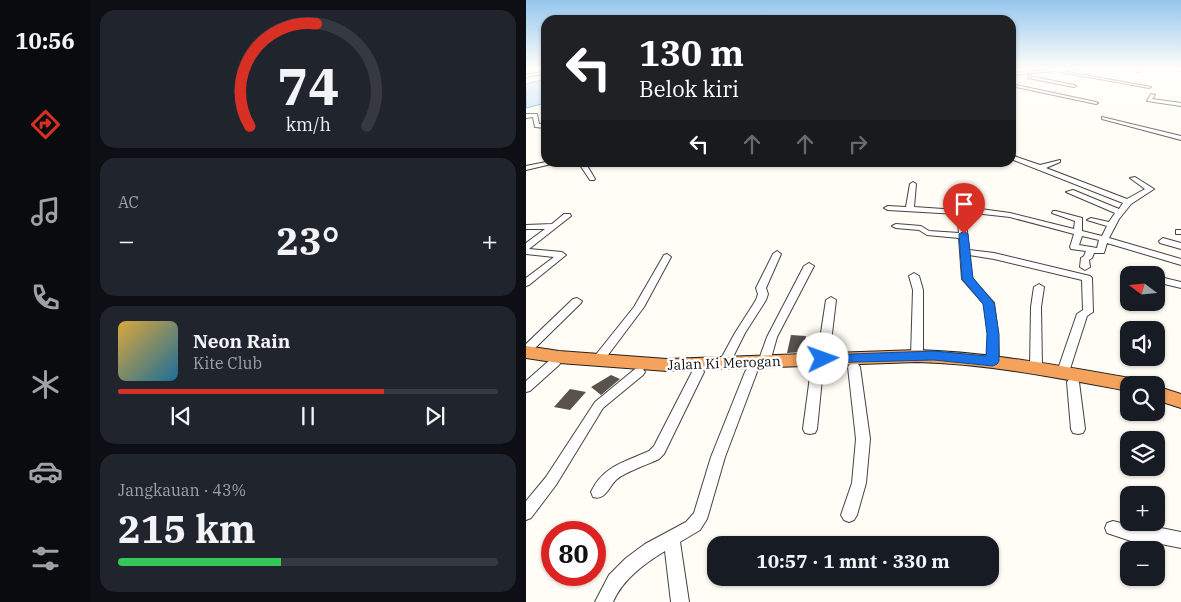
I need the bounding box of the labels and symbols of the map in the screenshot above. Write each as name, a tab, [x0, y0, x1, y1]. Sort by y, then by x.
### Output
pin	[943, 183, 985, 234]
north arrow	[1120, 266, 1165, 311]
position arrow	[796, 332, 848, 384]
street label: Jalan Ki Merogan	[667, 352, 781, 374]
speed limit sign: 80	[541, 521, 606, 586]

